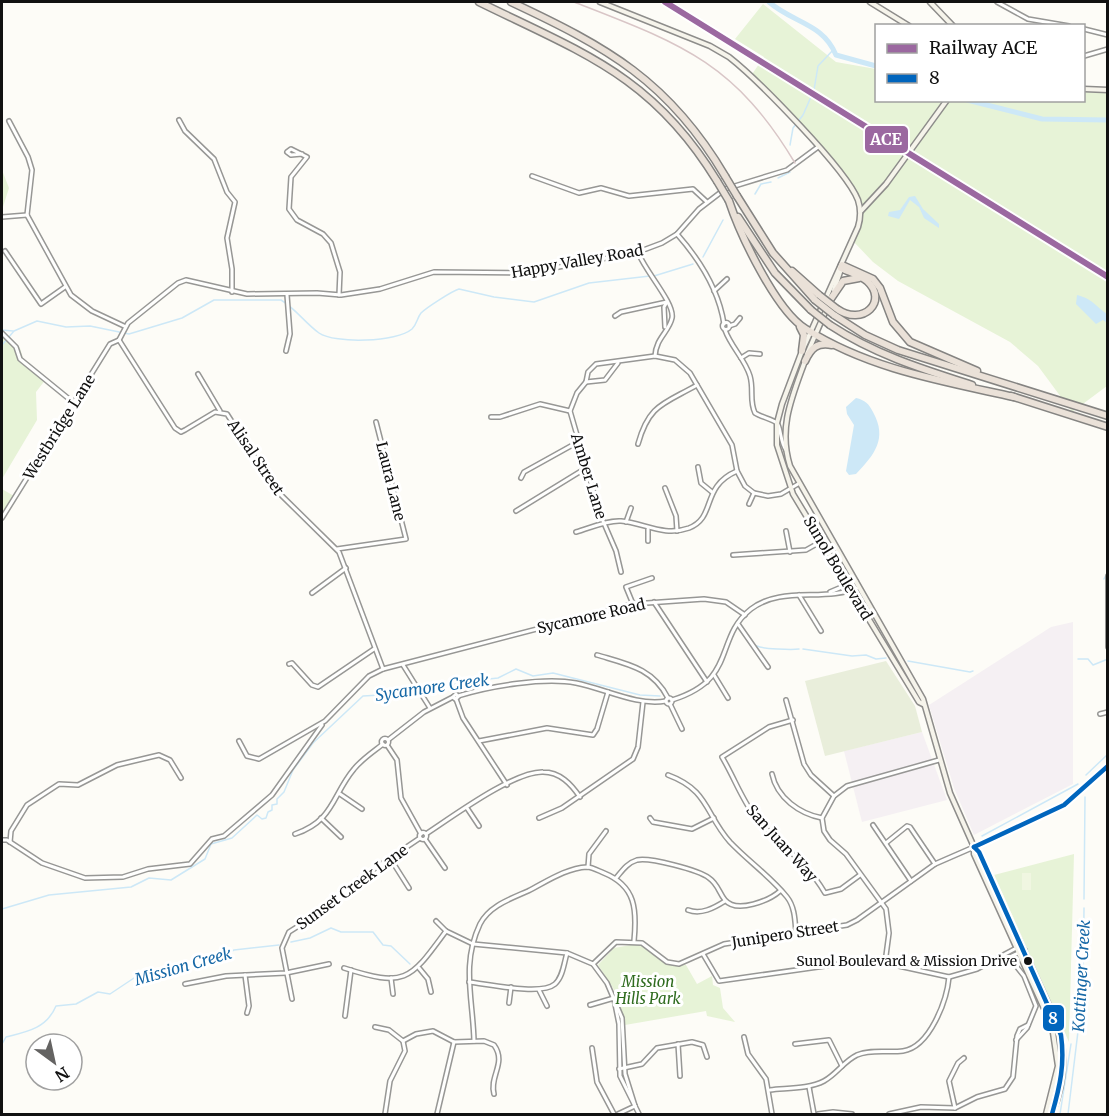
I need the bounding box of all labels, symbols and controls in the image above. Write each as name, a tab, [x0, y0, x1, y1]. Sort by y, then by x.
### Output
legend	[875, 24, 1085, 102]
text: Railway ACE	[929, 36, 1038, 59]
text: 8	[929, 66, 940, 89]
line badge: ACE	[864, 125, 909, 154]
text: ACE	[869, 129, 903, 149]
street label: Happy Valley Road	[510, 240, 644, 282]
street label: Westbridge Lane	[18, 371, 99, 484]
street label: Alisal Street	[223, 415, 288, 499]
street label: Amber Lane	[567, 430, 611, 521]
street label: Laura Lane	[372, 440, 410, 523]
street label: Sunol Boulevard	[800, 513, 876, 623]
street label: Sycamore Road	[535, 594, 647, 638]
water label: Sycamore Creek	[374, 669, 490, 705]
street label: San Juan Way	[742, 800, 822, 886]
street label: Sunset Creek Lane	[293, 840, 412, 934]
street label: Junipero Street	[729, 916, 840, 952]
water label: Kottinger Creek	[1068, 919, 1094, 1034]
water label: Mission Creek	[131, 943, 234, 990]
place label: Sunol Boulevard & Mission Drive	[796, 952, 1017, 970]
marker: Sunol Boulevard & Mission Drive	[1022, 955, 1034, 967]
park label: Mission Hills Park	[614, 972, 681, 1008]
line badge: 8	[1042, 1004, 1065, 1032]
text: 8	[1048, 1008, 1058, 1028]
north arrow	[24, 1032, 84, 1092]
text: N	[51, 1063, 73, 1087]

